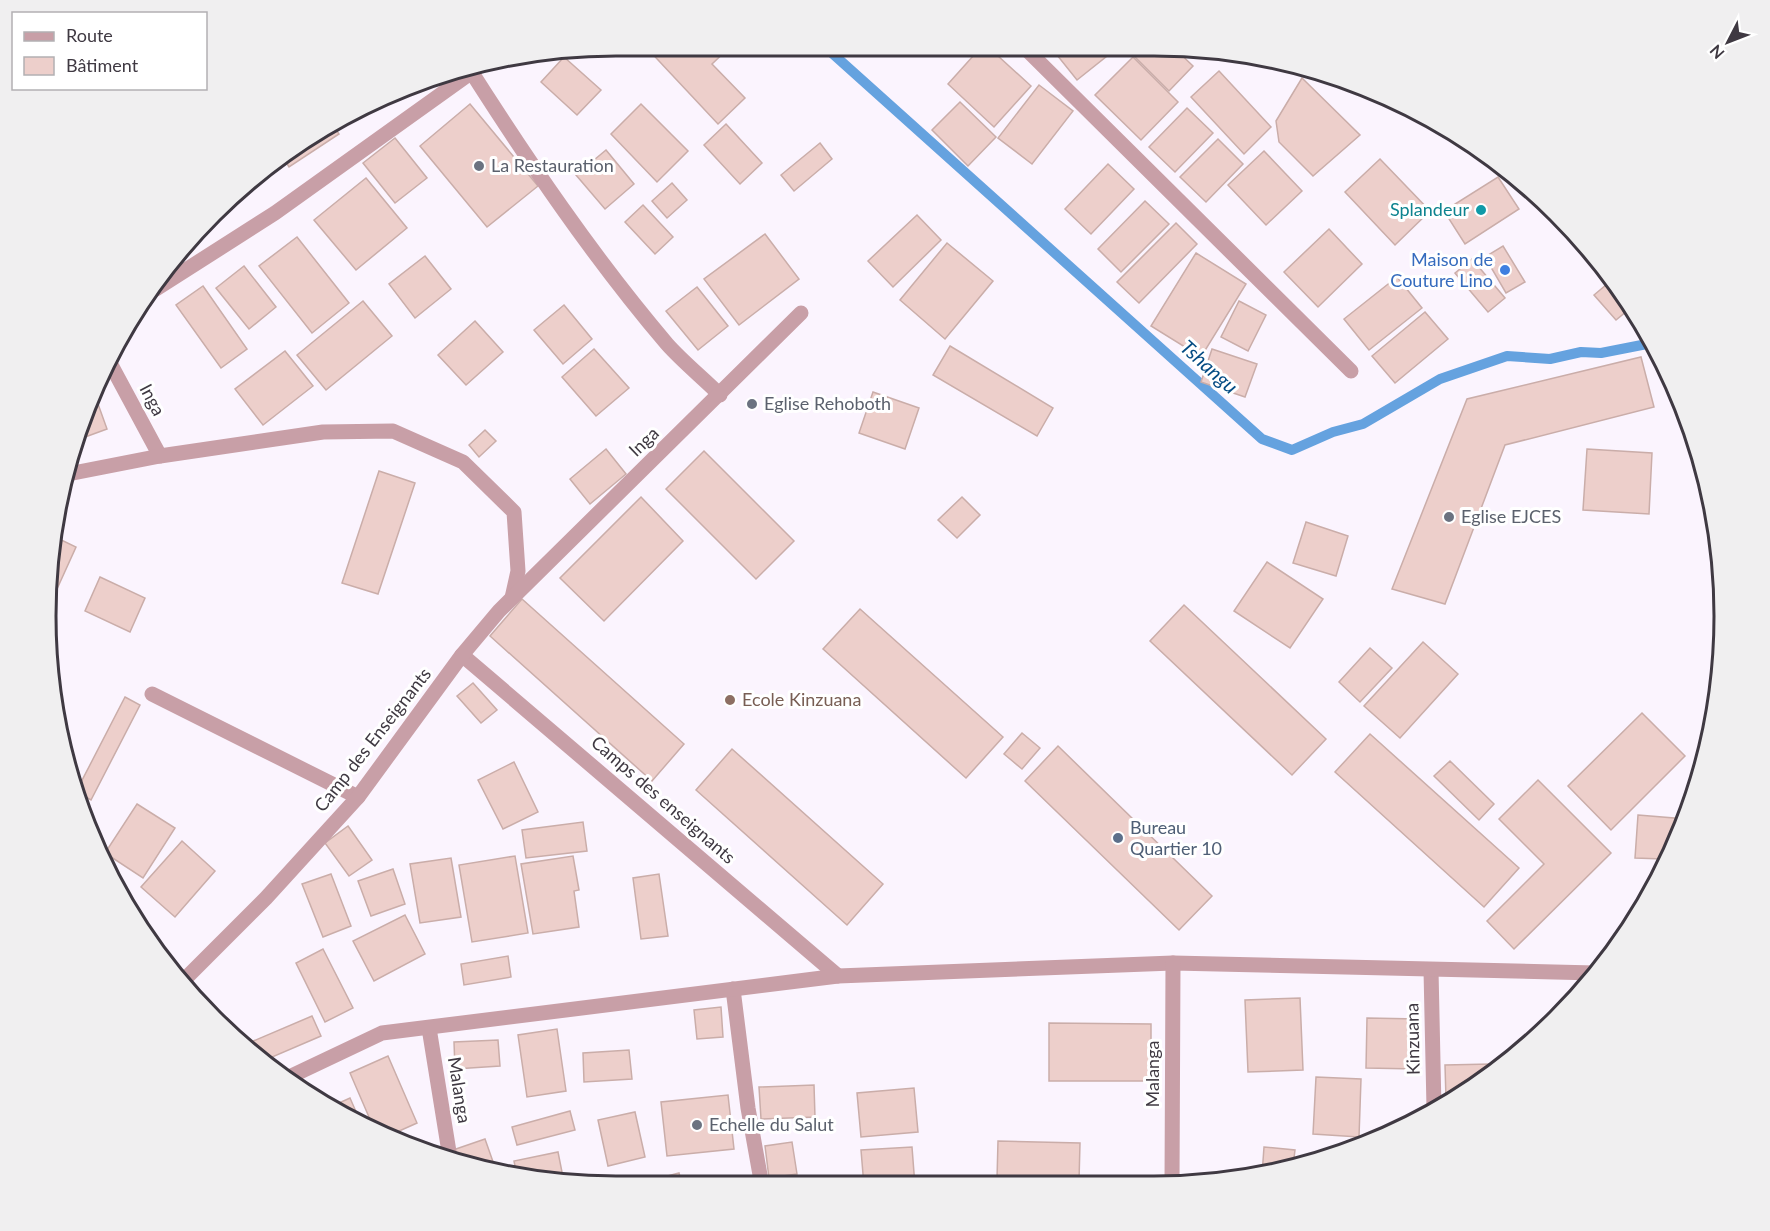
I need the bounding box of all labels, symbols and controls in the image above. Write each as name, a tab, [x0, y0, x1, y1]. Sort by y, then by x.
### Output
legend	[12, 12, 207, 90]
north arrow	[1698, 12, 1758, 72]
text: Route	[66, 24, 113, 46]
text: N	[1705, 41, 1728, 63]
text: Bâtiment	[66, 54, 139, 76]
place label: La Restauration	[491, 154, 614, 176]
marker: La Restauration	[472, 159, 486, 173]
place label: Splandeur	[1390, 198, 1469, 220]
marker: Splandeur	[1474, 203, 1488, 217]
place label: Maison de Couture Lino	[1390, 248, 1493, 291]
marker: Maison de Couture Lino	[1498, 263, 1512, 277]
water label: Tshangu	[1176, 334, 1243, 398]
street label: Inga	[135, 380, 170, 419]
place label: Eglise Rehoboth	[764, 392, 891, 414]
marker: Eglise Rehoboth	[745, 397, 759, 411]
street label: Inga	[624, 422, 663, 461]
place label: Eglise EJCES	[1461, 505, 1561, 527]
marker: Eglise EJCES	[1442, 510, 1456, 524]
street label: Camp des Enseignants	[309, 663, 435, 816]
place label: Ecole Kinzuana	[742, 688, 861, 710]
marker: Ecole Kinzuana	[723, 693, 737, 707]
street label: Camps des enseignants	[587, 731, 740, 868]
place label: Bureau Quartier 10	[1130, 816, 1222, 859]
marker: Bureau Quartier 10	[1111, 831, 1125, 845]
street label: Kinzuana	[1400, 1003, 1424, 1075]
street label: Malanga	[1141, 1041, 1163, 1107]
street label: Malanga	[444, 1055, 476, 1125]
place label: Echelle du Salut	[709, 1113, 834, 1135]
marker: Echelle du Salut	[690, 1118, 704, 1132]

